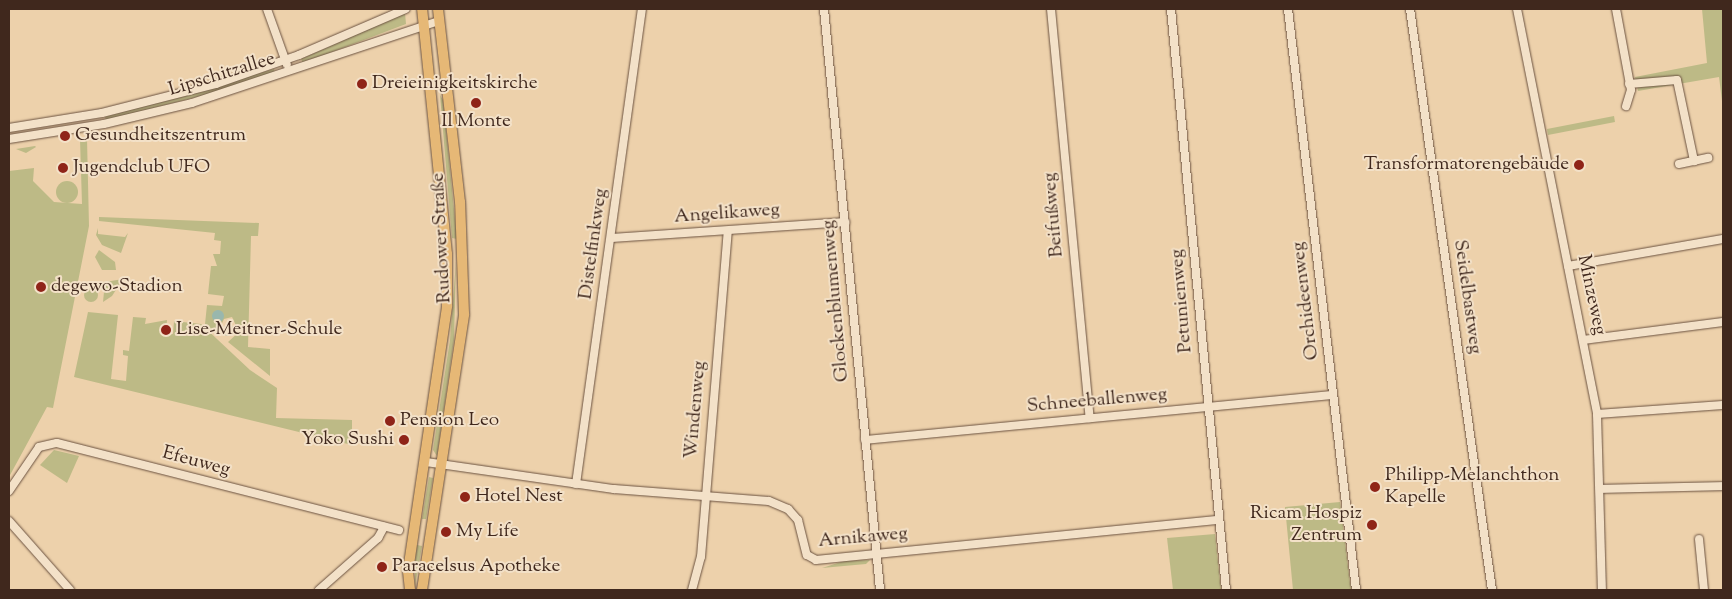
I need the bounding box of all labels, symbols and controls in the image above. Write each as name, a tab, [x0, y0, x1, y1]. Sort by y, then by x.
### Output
street label: Lipschitzallee	[166, 48, 278, 102]
place label: Dreieinigkeitskirche	[372, 73, 538, 95]
marker: Dreieinigkeitskirche	[356, 78, 368, 90]
marker: Il Monte	[470, 97, 482, 109]
place label: Il Monte	[441, 111, 511, 133]
place label: Gesundheitszentrum	[75, 125, 246, 147]
marker: Gesundheitszentrum	[59, 130, 71, 142]
place label: Transformatorengebäude	[1364, 154, 1569, 176]
place label: Jugendclub UFO	[73, 157, 210, 179]
marker: Transformatorengebäude	[1573, 159, 1585, 171]
marker: Jugendclub UFO	[57, 162, 69, 174]
street label: Rudower Straße	[427, 172, 457, 304]
street label: Beifußweg	[1039, 172, 1069, 258]
street label: Distelfinkweg	[575, 187, 613, 301]
street label: Angelikaweg	[673, 199, 781, 229]
street label: Glockenblumenweg	[818, 219, 854, 383]
street label: Seidelbastweg	[1448, 238, 1486, 356]
street label: Orchideenweg	[1287, 241, 1325, 361]
street label: Petunienweg	[1166, 248, 1198, 354]
street label: Minzeweg	[1571, 253, 1611, 337]
place label: degewo-Stadion	[51, 276, 183, 298]
marker: degewo-Stadion	[35, 281, 47, 293]
place label: Lise-Meitner-Schule	[176, 319, 342, 341]
marker: Lise-Meitner-Schule	[160, 324, 172, 336]
street label: Windenweg	[680, 360, 712, 460]
street label: Schneeballenweg	[1026, 384, 1168, 418]
place label: Pension Leo	[400, 410, 499, 432]
marker: Pension Leo	[384, 415, 396, 427]
place label: Yoko Sushi	[301, 429, 394, 451]
marker: Yoko Sushi	[398, 434, 410, 446]
street label: Efeuweg	[160, 442, 232, 482]
place label: Philipp-Melanchthon Kapelle	[1385, 465, 1560, 509]
marker: Philipp-Melanchthon Kapelle	[1369, 481, 1381, 493]
place label: Hotel Nest	[475, 486, 563, 508]
marker: Hotel Nest	[459, 491, 471, 503]
place label: Ricam Hospiz Zentrum	[1250, 503, 1362, 547]
marker: Ricam Hospiz Zentrum	[1366, 519, 1378, 531]
place label: My Life	[456, 521, 519, 543]
street label: Arnikaweg	[817, 523, 909, 553]
marker: My Life	[440, 526, 452, 538]
place label: Paracelsus Apotheke	[392, 556, 560, 578]
marker: Paracelsus Apotheke	[376, 561, 388, 573]

